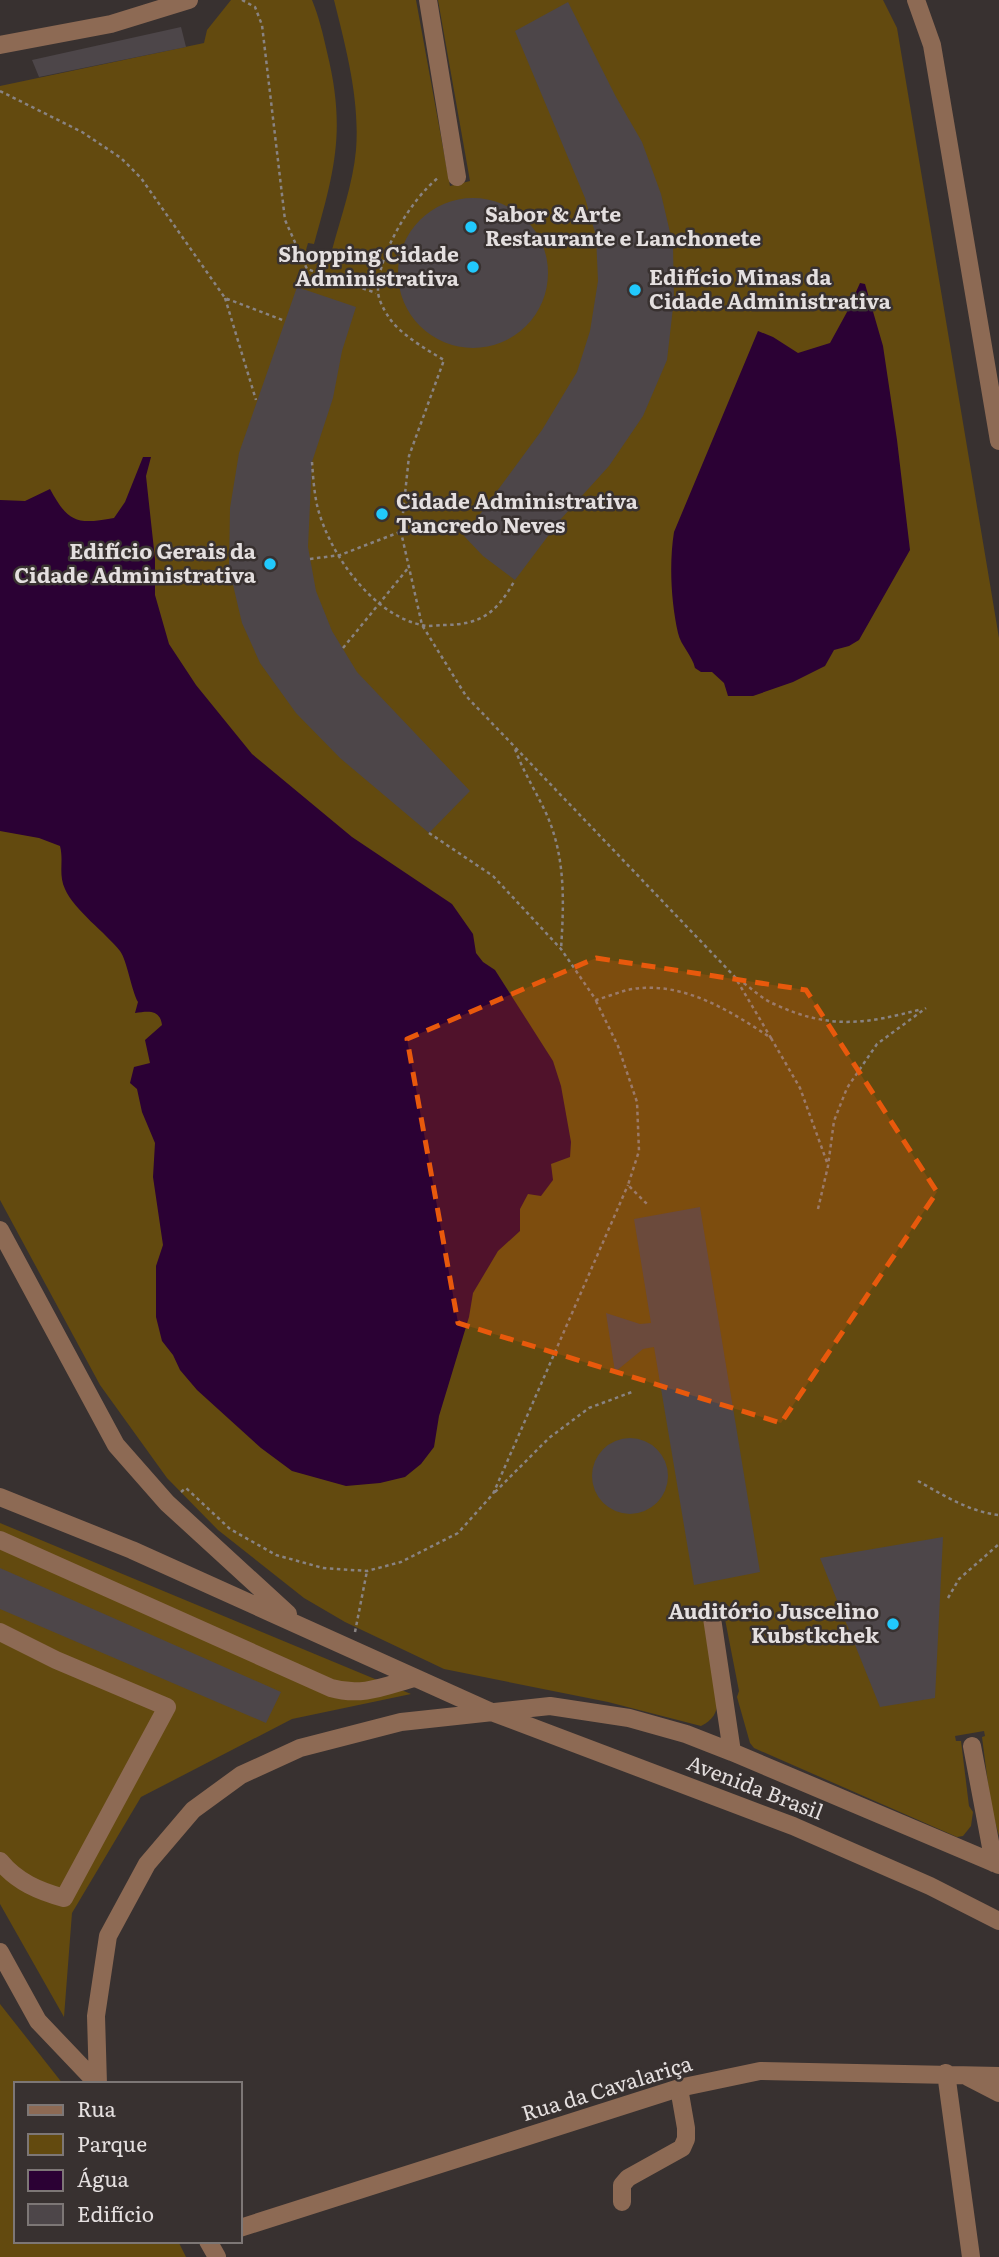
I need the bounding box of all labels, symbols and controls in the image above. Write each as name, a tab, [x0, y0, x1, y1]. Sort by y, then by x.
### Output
place label: Sabor & Arte Restaurante e Lanchonete	[485, 197, 761, 252]
marker: Sabor & Arte Restaurante e Lanchonete	[463, 219, 479, 235]
place label: Shopping Cidade Administrativa	[278, 237, 460, 292]
marker: Shopping Cidade Administrativa	[465, 259, 481, 275]
place label: Edifício Minas da Cidade Administrativa	[649, 260, 892, 315]
marker: Edifício Minas da Cidade Administrativa	[627, 282, 643, 298]
place label: Cidade Administrativa Tancredo Neves	[396, 484, 639, 539]
marker: Cidade Administrativa Tancredo Neves	[374, 506, 390, 522]
place label: Edifício Gerais da Cidade Administrativa	[14, 534, 257, 589]
marker: Edifício Gerais da Cidade Administrativa	[262, 556, 278, 572]
place label: Auditório Juscelino Kubstkchek	[668, 1594, 880, 1649]
marker: Auditório Juscelino Kubstkchek	[885, 1616, 901, 1632]
street label: Avenida Brasil	[683, 1745, 829, 1826]
street label: Rua da Cavalariça	[517, 2046, 696, 2127]
legend	[14, 2082, 242, 2243]
text: Rua	[77, 2092, 117, 2123]
text: Parque	[77, 2127, 147, 2158]
text: Água	[77, 2162, 129, 2193]
text: Edifício	[77, 2197, 154, 2228]

